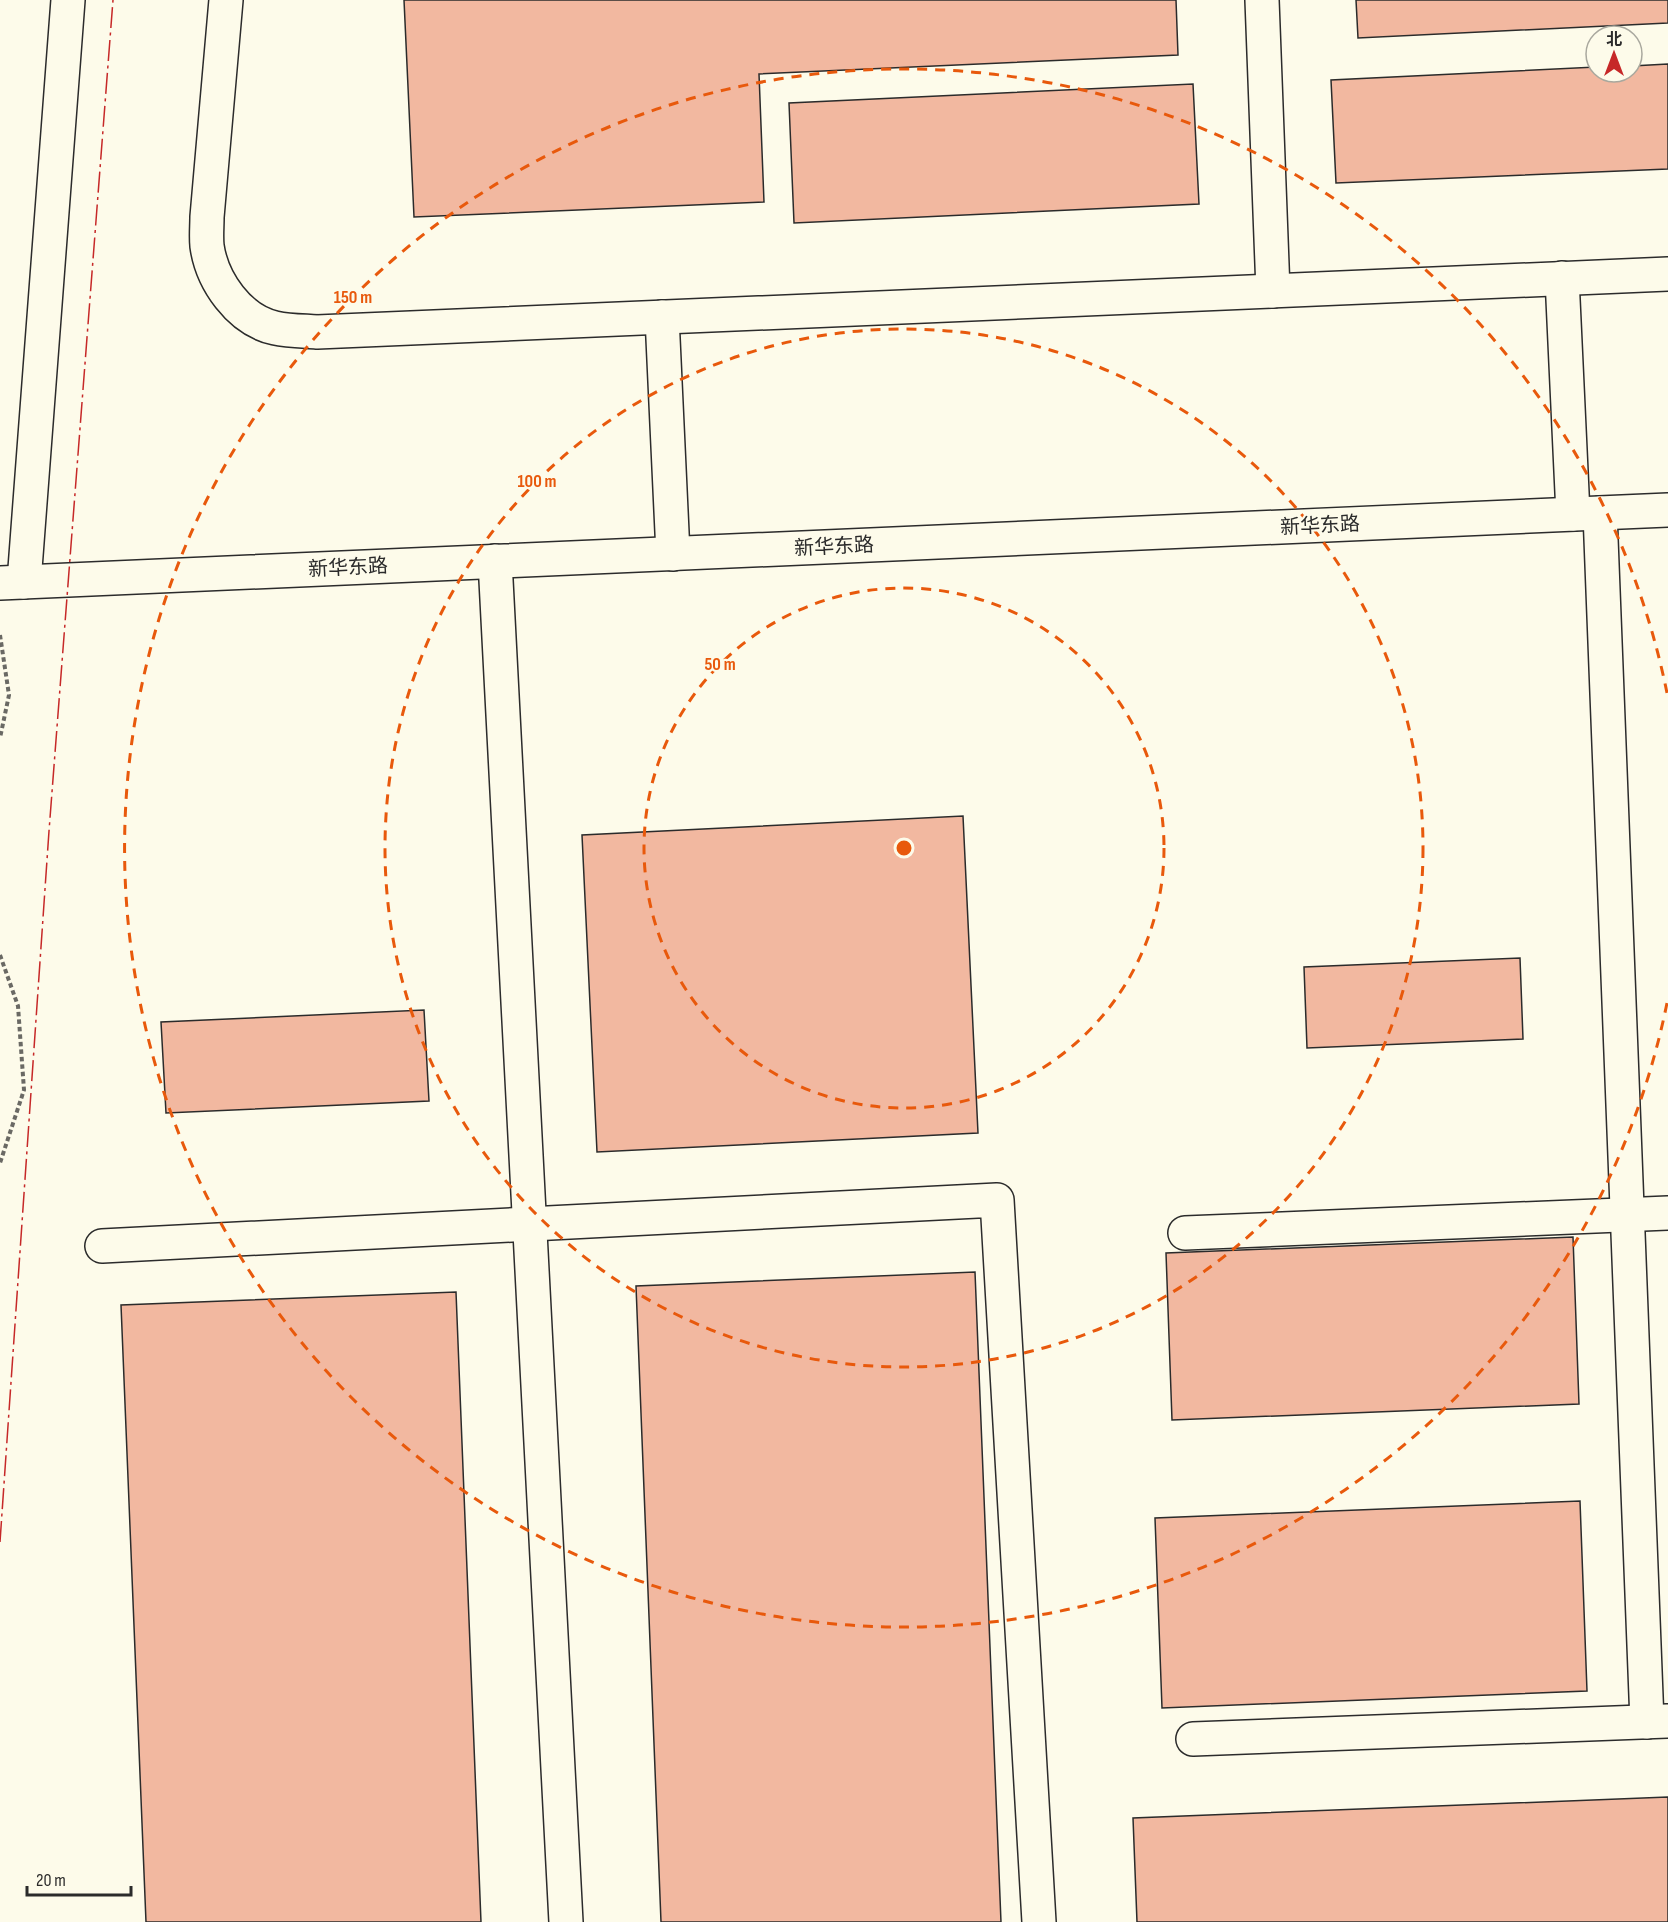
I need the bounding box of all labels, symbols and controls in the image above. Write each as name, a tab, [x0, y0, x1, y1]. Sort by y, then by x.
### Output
north arrow	[1584, 24, 1644, 84]
text: 北	[1606, 31, 1622, 50]
text: 150 m	[334, 287, 372, 308]
text: 100 m	[518, 471, 557, 492]
street label: 新华东路	[1279, 512, 1361, 540]
street label: 新华东路	[793, 533, 875, 561]
street label: 新华东路	[307, 554, 389, 582]
text: 50 m	[704, 654, 736, 675]
centre of rings	[894, 838, 914, 858]
scale bar	[27, 1859, 130, 1897]
text: 20 m	[36, 1870, 66, 1891]

